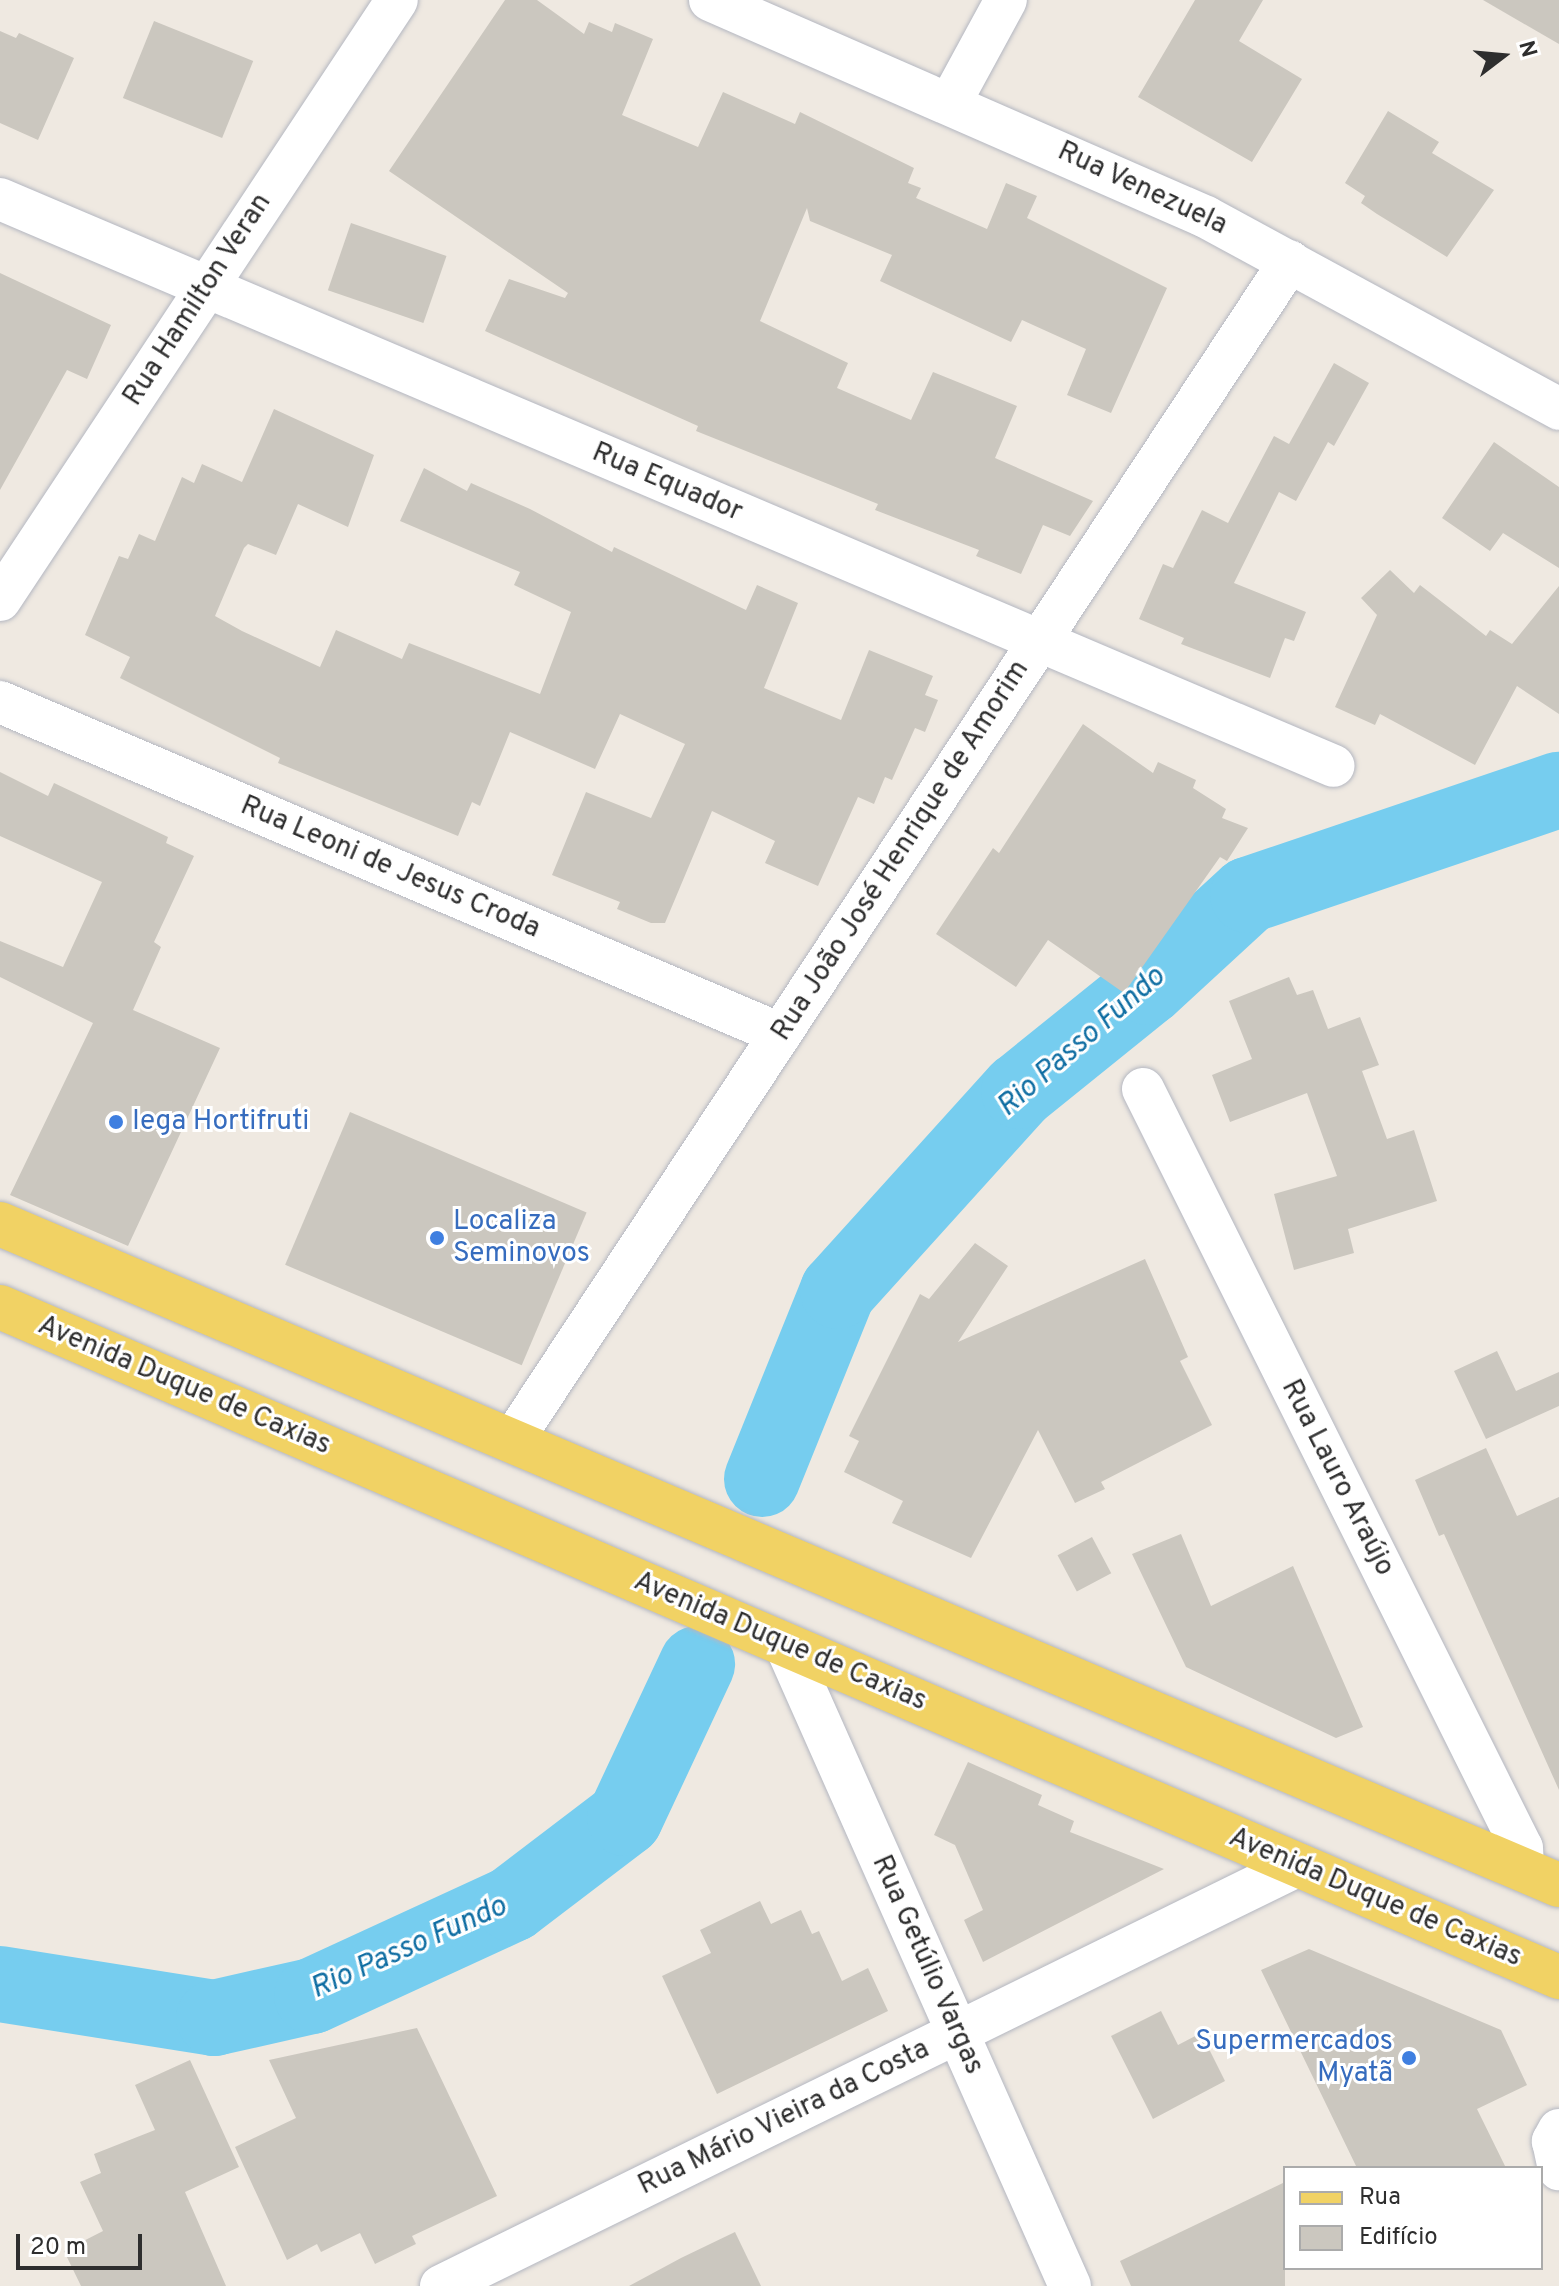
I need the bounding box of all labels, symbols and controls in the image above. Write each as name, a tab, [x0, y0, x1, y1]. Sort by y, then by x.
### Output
north arrow	[1463, 16, 1543, 96]
text: N	[1511, 38, 1542, 61]
street label: Rua Venezuela	[1051, 135, 1233, 243]
street label: Rua Hamilton Veran	[116, 187, 280, 413]
street label: Rua Equador	[587, 436, 747, 530]
street label: Rua João José Henrique de Amorim	[765, 654, 1037, 1048]
street label: Rua Leoni de Jesus Croda	[235, 790, 545, 946]
water label: Rio Passo Fundo	[991, 960, 1173, 1126]
place label: Iega Hortifruti	[132, 1105, 309, 1139]
marker: Iega Hortifruti	[107, 1113, 125, 1131]
place label: Localiza Seminovos	[453, 1205, 590, 1271]
marker: Localiza Seminovos	[428, 1229, 446, 1247]
street label: Avenida Duque de Caxias	[32, 1309, 336, 1463]
street label: Rua Lauro Araújo	[1273, 1374, 1401, 1582]
street label: Avenida Duque de Caxias	[628, 1565, 932, 1719]
street label: Avenida Duque de Caxias	[1223, 1821, 1527, 1975]
street label: Rua Getúlio Vargas	[863, 1850, 991, 2080]
water label: Rio Passo Fundo	[305, 1890, 513, 2008]
place label: Supermercados Myatã	[1195, 2025, 1393, 2091]
street label: Rua Mário Vieira da Costa	[633, 2033, 935, 2203]
marker: Supermercados Myatã	[1400, 2049, 1418, 2067]
legend	[1283, 2166, 1543, 2270]
text: Rua	[1359, 2183, 1401, 2213]
scale bar	[20, 2218, 146, 2268]
text: Edifício	[1359, 2223, 1438, 2253]
text: 20 m	[30, 2233, 86, 2263]

